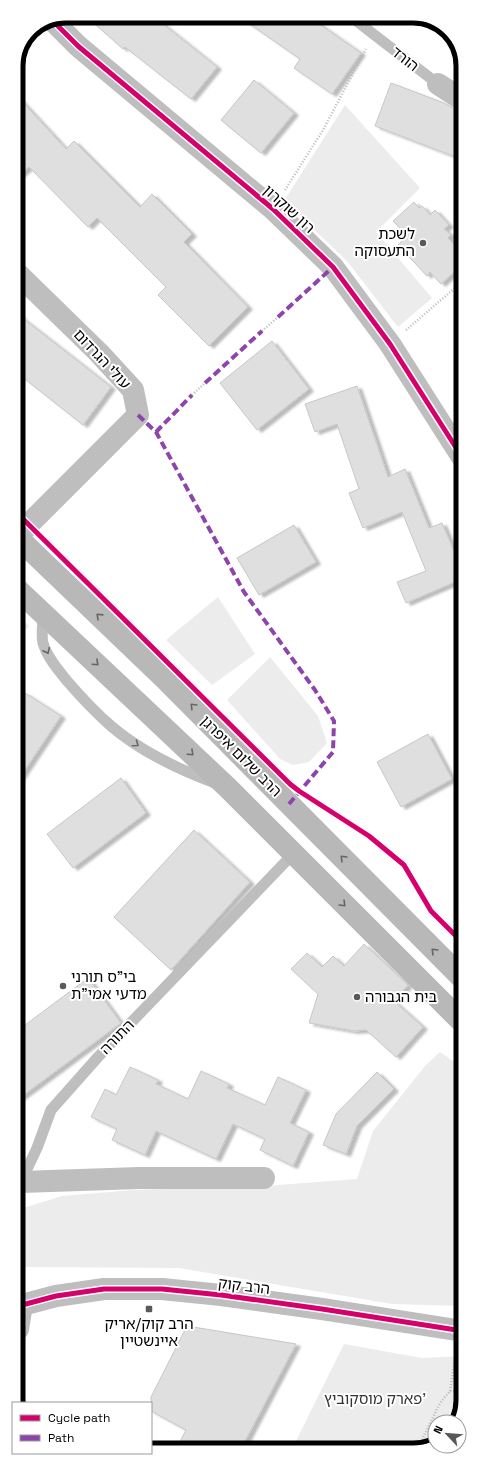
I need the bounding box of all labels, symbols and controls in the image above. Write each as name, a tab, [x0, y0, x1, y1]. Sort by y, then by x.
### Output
street label: הורד	[388, 42, 423, 75]
street label: רון שוקרון	[259, 180, 319, 237]
place label: לשכת התעסוקה	[354, 224, 415, 260]
marker: לשכת התעסוקה	[418, 238, 428, 248]
street label: עולי הגרדום	[70, 325, 135, 393]
one-way arrow	[96, 613, 104, 621]
one-way arrow	[42, 647, 50, 654]
one-way arrow	[92, 659, 99, 666]
one-way arrow	[190, 703, 197, 711]
street label: הרב שלום איפרגן	[197, 711, 286, 800]
one-way arrow	[132, 739, 139, 746]
one-way arrow	[186, 748, 194, 755]
one-way arrow	[340, 855, 348, 863]
one-way arrow	[338, 899, 346, 907]
one-way arrow	[432, 948, 439, 956]
place label: בי"ס תורני מדעי אמי"ת	[71, 967, 147, 1003]
marker: בי"ס תורני מדעי אמי"ת	[58, 981, 68, 991]
place label: בית הגבורה	[365, 987, 438, 1006]
marker: בית הגבורה	[352, 992, 362, 1002]
street label: התורה	[95, 1015, 138, 1058]
street label: הרב קוק	[217, 1273, 271, 1298]
marker: הרב קוק/אריק איינשטיין	[144, 1304, 154, 1314]
place label: הרב קוק/אריק איינשטיין	[104, 1314, 194, 1350]
park label: פארק מוסקוביץ'	[324, 1389, 426, 1408]
legend	[12, 1402, 152, 1454]
text: Cycle path	[48, 1410, 110, 1426]
north arrow	[427, 1414, 467, 1454]
text: N	[430, 1423, 446, 1436]
text: Path	[48, 1430, 74, 1446]

